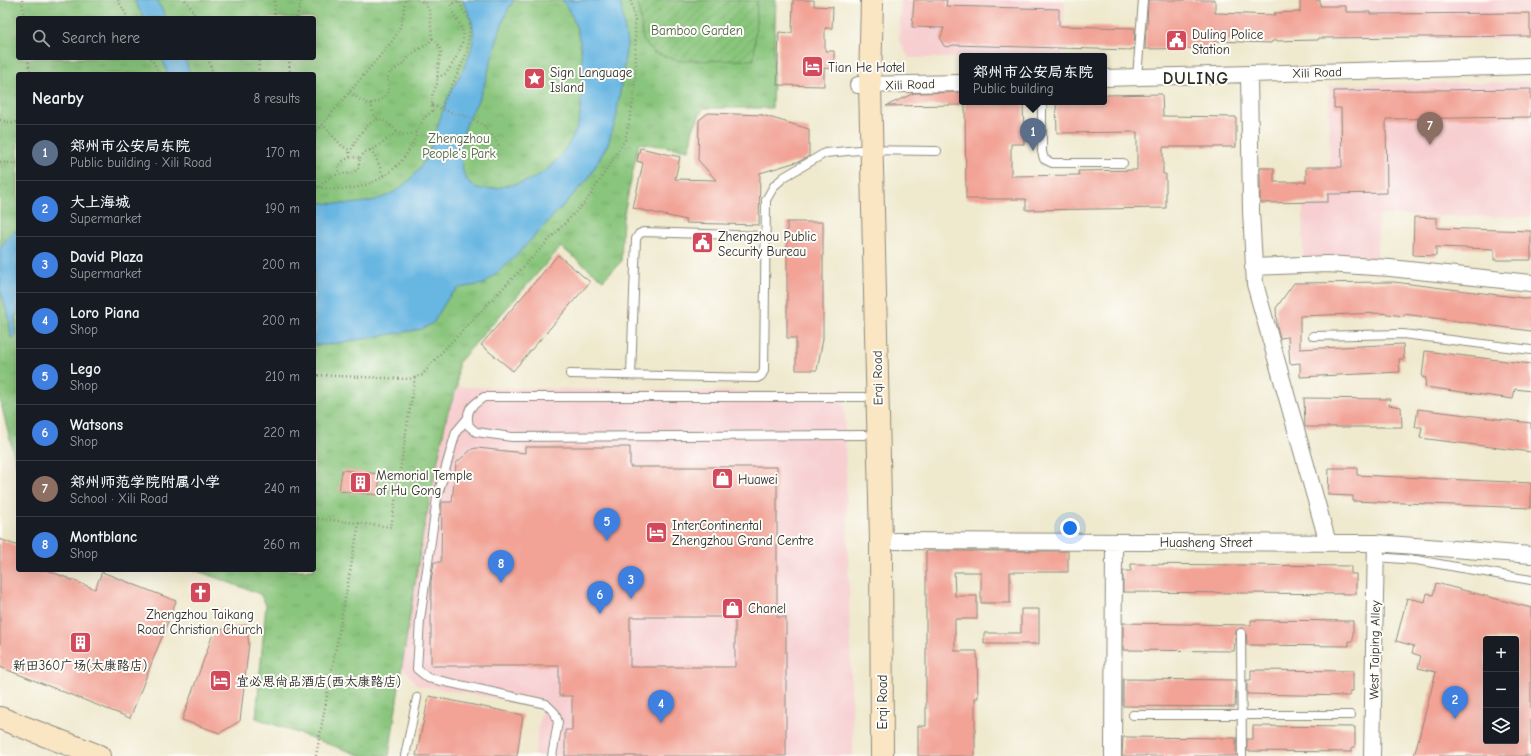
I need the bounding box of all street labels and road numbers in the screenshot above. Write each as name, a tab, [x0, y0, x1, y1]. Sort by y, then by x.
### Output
street label: Xili Road	[1292, 64, 1342, 81]
street label: Xili Road	[885, 76, 935, 93]
street label: Erqi Road	[870, 350, 885, 406]
street label: Huasheng Street	[1160, 535, 1254, 550]
street label: West Taiping Alley	[1366, 600, 1383, 700]
street label: Erqi Road	[875, 675, 890, 729]

